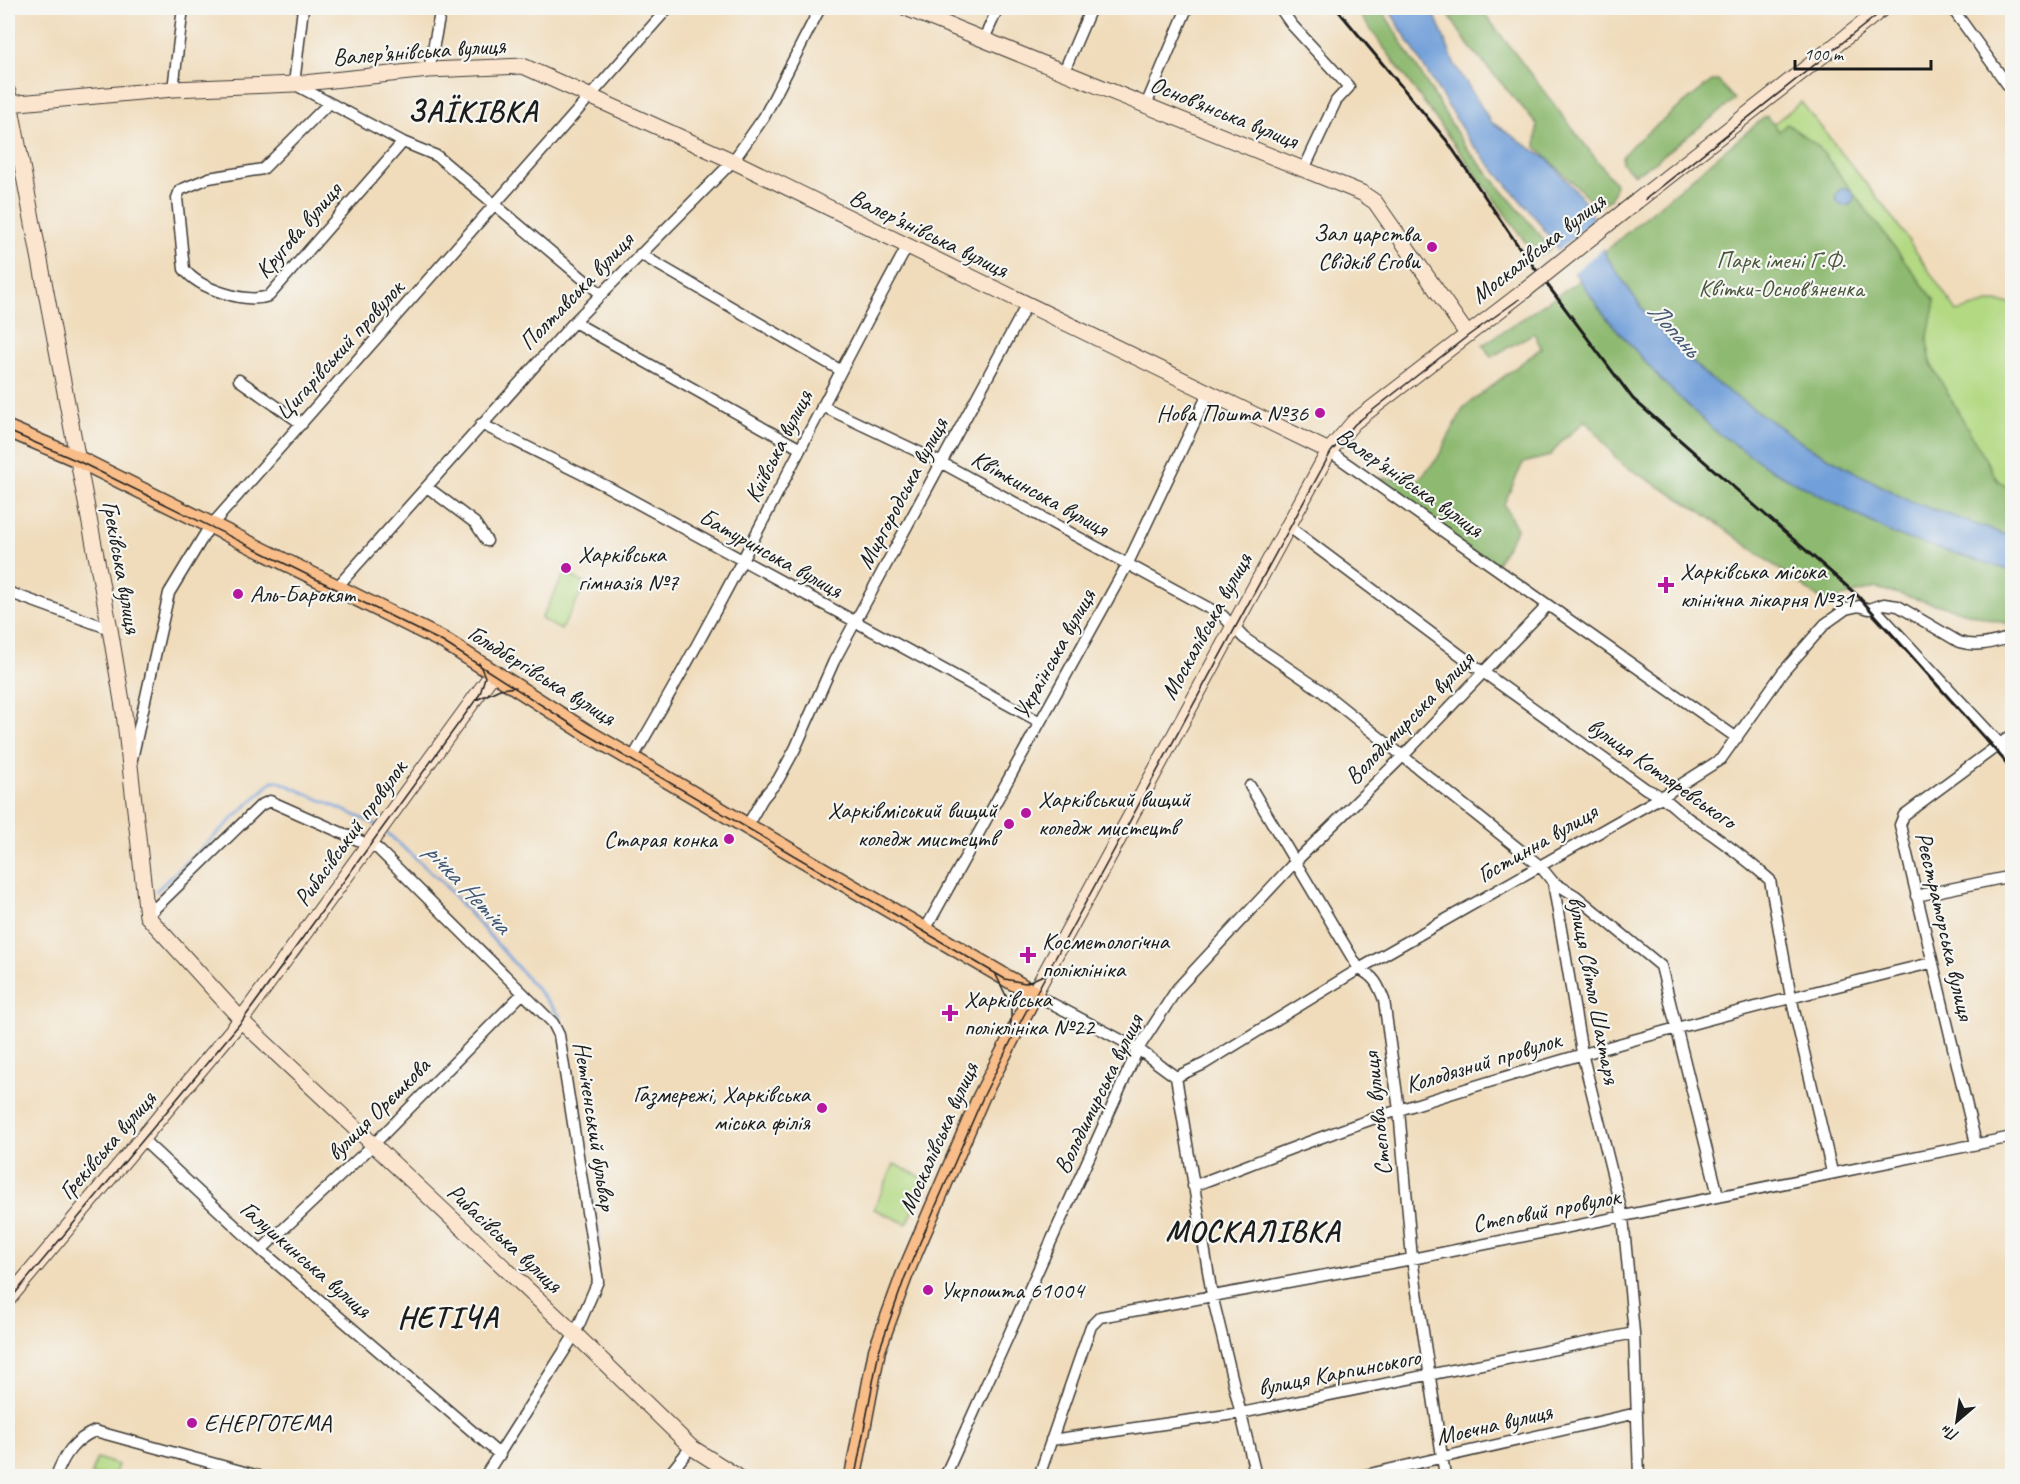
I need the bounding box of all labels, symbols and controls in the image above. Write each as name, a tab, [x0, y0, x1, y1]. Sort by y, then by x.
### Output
street label: Валер’янівська вулиця	[332, 30, 508, 72]
scale bar	[1795, 33, 1932, 71]
text: 100 m	[1804, 43, 1845, 65]
street label: Основ’янська вулиця	[1146, 69, 1304, 156]
district label: ЗАЇКІВКА	[408, 92, 539, 130]
street label: Кругова вулиця	[248, 174, 349, 284]
street label: Валер’янівська вулиця	[845, 182, 1014, 285]
street label: Москалівська вулиця	[1464, 185, 1613, 310]
place label: Зал царства Свідків Єгови	[1313, 218, 1422, 276]
street label: Полтавська вулиця	[512, 224, 641, 356]
marker: Зал царства Свідків Єгови	[1425, 240, 1439, 254]
park label: Парк імені Г.Ф. Квітки-Основ'яненка	[1698, 245, 1866, 303]
street label: Цигарівський провулок	[268, 272, 411, 427]
water label: Лопань	[1641, 294, 1709, 366]
street label: Київська вулиця	[737, 384, 820, 507]
place label: Нова Пошта №36	[1156, 398, 1309, 428]
marker: Нова Пошта №36	[1313, 406, 1327, 420]
street label: Миргородська вулиця	[850, 411, 955, 574]
street label: Валер’янівська вулиця	[1331, 420, 1491, 545]
street label: Квіткинська вулиця	[966, 443, 1115, 544]
street label: Греківська вулиця	[96, 498, 149, 637]
street label: Батуринська вулиця	[694, 501, 849, 605]
place label: Харківська гімназія №7	[578, 539, 679, 597]
street label: Москалівська вулиця	[1153, 546, 1259, 705]
place label: Харківська міська клінічна лікарня №31	[1680, 556, 1855, 614]
marker: Харківська гімназія №7	[559, 561, 573, 575]
marker: Харківська міська клінічна лікарня №31	[1657, 576, 1675, 594]
place label: Аль-Барокят	[250, 579, 356, 609]
street label: Українська вулиця	[1006, 582, 1103, 724]
marker: Аль-Барокят	[231, 587, 245, 601]
street label: Гольдбергівська вулиця	[463, 618, 623, 733]
street label: Володимирська вулиця	[1338, 644, 1481, 791]
street label: вулиця Котляревського	[1582, 710, 1744, 837]
street label: Рибасівський провулок	[287, 752, 414, 912]
place label: Харківський вищий коледж мистецтв	[1038, 784, 1192, 842]
place label: Харківміський вищий коледж мистецтв	[827, 795, 1003, 853]
street label: Гостинна вулиця	[1472, 796, 1604, 889]
marker: Харківський вищий коледж мистецтв	[1019, 806, 1033, 820]
marker: Харківміський вищий коледж мистецтв	[1002, 817, 1016, 831]
place label: Старая конка	[604, 824, 718, 854]
street label: Реєстраторська вулиця	[1909, 829, 1982, 1025]
marker: Старая конка	[722, 832, 736, 846]
water label: річка Нетіча	[417, 835, 520, 942]
street label: вулиця Світло Шахтаря	[1561, 894, 1627, 1088]
place label: Косметологічна поліклініка	[1042, 926, 1170, 984]
marker: Косметологічна поліклініка	[1019, 946, 1037, 964]
place label: Харківська поліклініка №22	[964, 984, 1097, 1042]
marker: Харківська поліклініка №22	[941, 1004, 959, 1022]
street label: Володимирська вулиця	[1047, 1008, 1150, 1178]
street label: Колодязний провулок	[1402, 1024, 1566, 1100]
street label: Нетіченський бульвар	[567, 1039, 623, 1215]
street label: Степова вулиця	[1355, 1049, 1398, 1177]
street label: вулиця Орєшкова	[320, 1050, 437, 1167]
street label: Москалівська вулиця	[891, 1056, 985, 1219]
place label: Газмережі, Харківська міська філія	[633, 1079, 812, 1137]
street label: Греківська вулиця	[52, 1083, 163, 1206]
marker: Газмережі, Харківська міська філія	[815, 1101, 829, 1115]
street label: Рибасівська вулиця	[441, 1177, 570, 1300]
street label: Степовий провулок	[1470, 1181, 1624, 1239]
street label: Галушкинська вулиця	[234, 1194, 379, 1325]
district label: МОСКАЛІВКА	[1165, 1212, 1342, 1250]
place label: Укрпошта 61004	[940, 1275, 1086, 1305]
marker: Укрпошта 61004	[921, 1283, 935, 1297]
district label: НЕТІЧА	[397, 1298, 500, 1336]
street label: вулиця Карпинського	[1255, 1341, 1424, 1402]
north arrow	[1927, 1391, 1987, 1451]
street label: Моєчна вулиця	[1433, 1396, 1556, 1452]
place label: ЕНЕРГОТЕМА	[204, 1408, 332, 1438]
marker: ЕНЕРГОТЕМА	[185, 1416, 199, 1430]
text: Пн	[1937, 1420, 1962, 1446]

